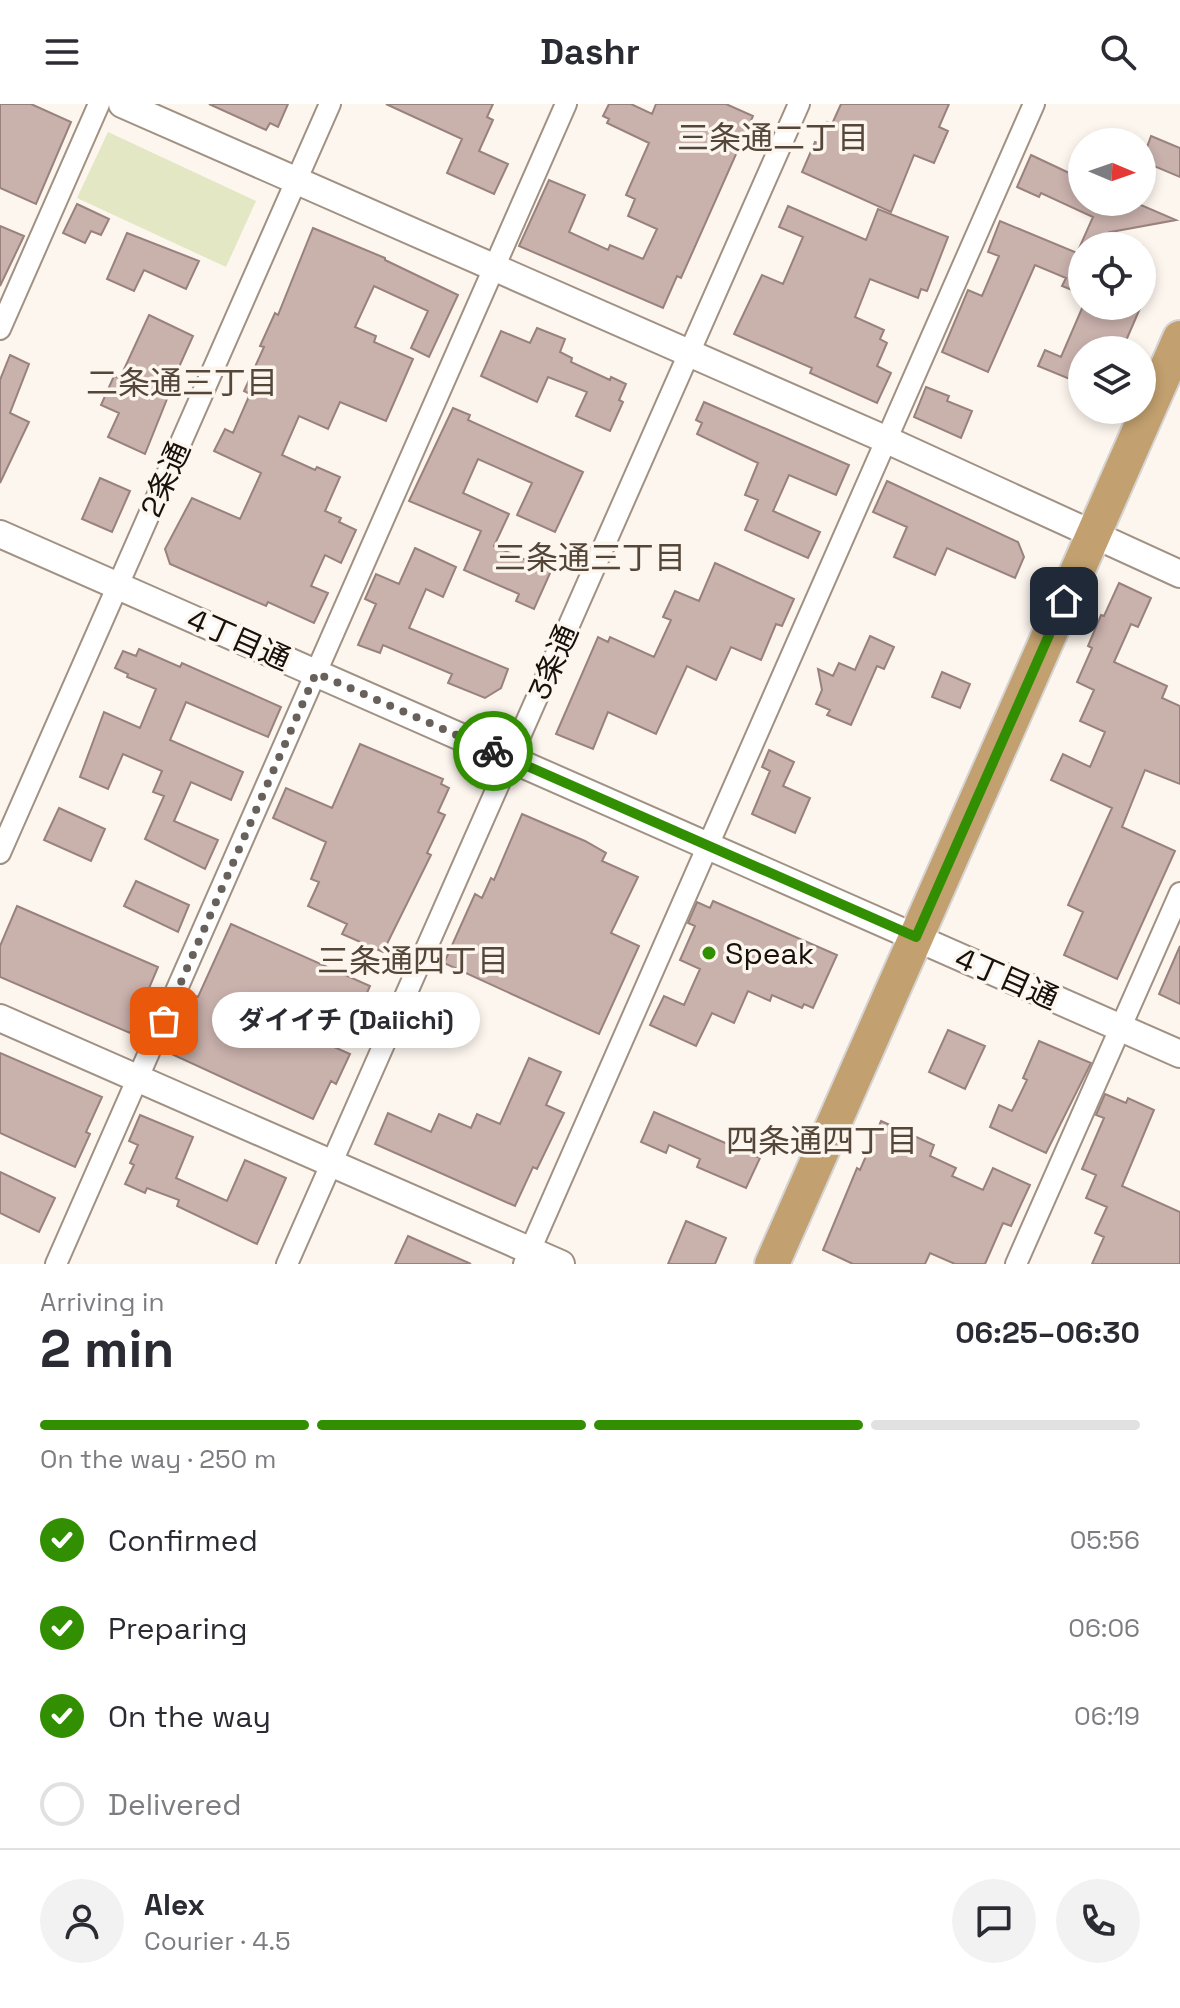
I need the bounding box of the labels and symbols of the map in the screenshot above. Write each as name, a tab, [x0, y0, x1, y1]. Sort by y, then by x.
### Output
district label: 三条通二丁目	[677, 118, 869, 158]
north arrow	[1068, 128, 1156, 216]
district label: 二条通三丁目	[86, 363, 278, 403]
street label: 2条通	[131, 435, 199, 523]
district label: 三条通三丁目	[494, 538, 686, 578]
pin	[1030, 567, 1098, 635]
street label: 4丁目通	[181, 599, 297, 679]
street label: 3条通	[519, 618, 587, 706]
courier	[453, 711, 533, 791]
place label: Speak	[725, 934, 814, 973]
street label: 4丁目通	[949, 938, 1065, 1018]
district label: 三条通四丁目	[317, 941, 509, 981]
marker: Speak	[700, 944, 718, 962]
pin	[130, 987, 198, 1055]
callout: ダイイチ (Daiichi)	[212, 993, 480, 1049]
district label: 四条通四丁目	[726, 1121, 918, 1161]

